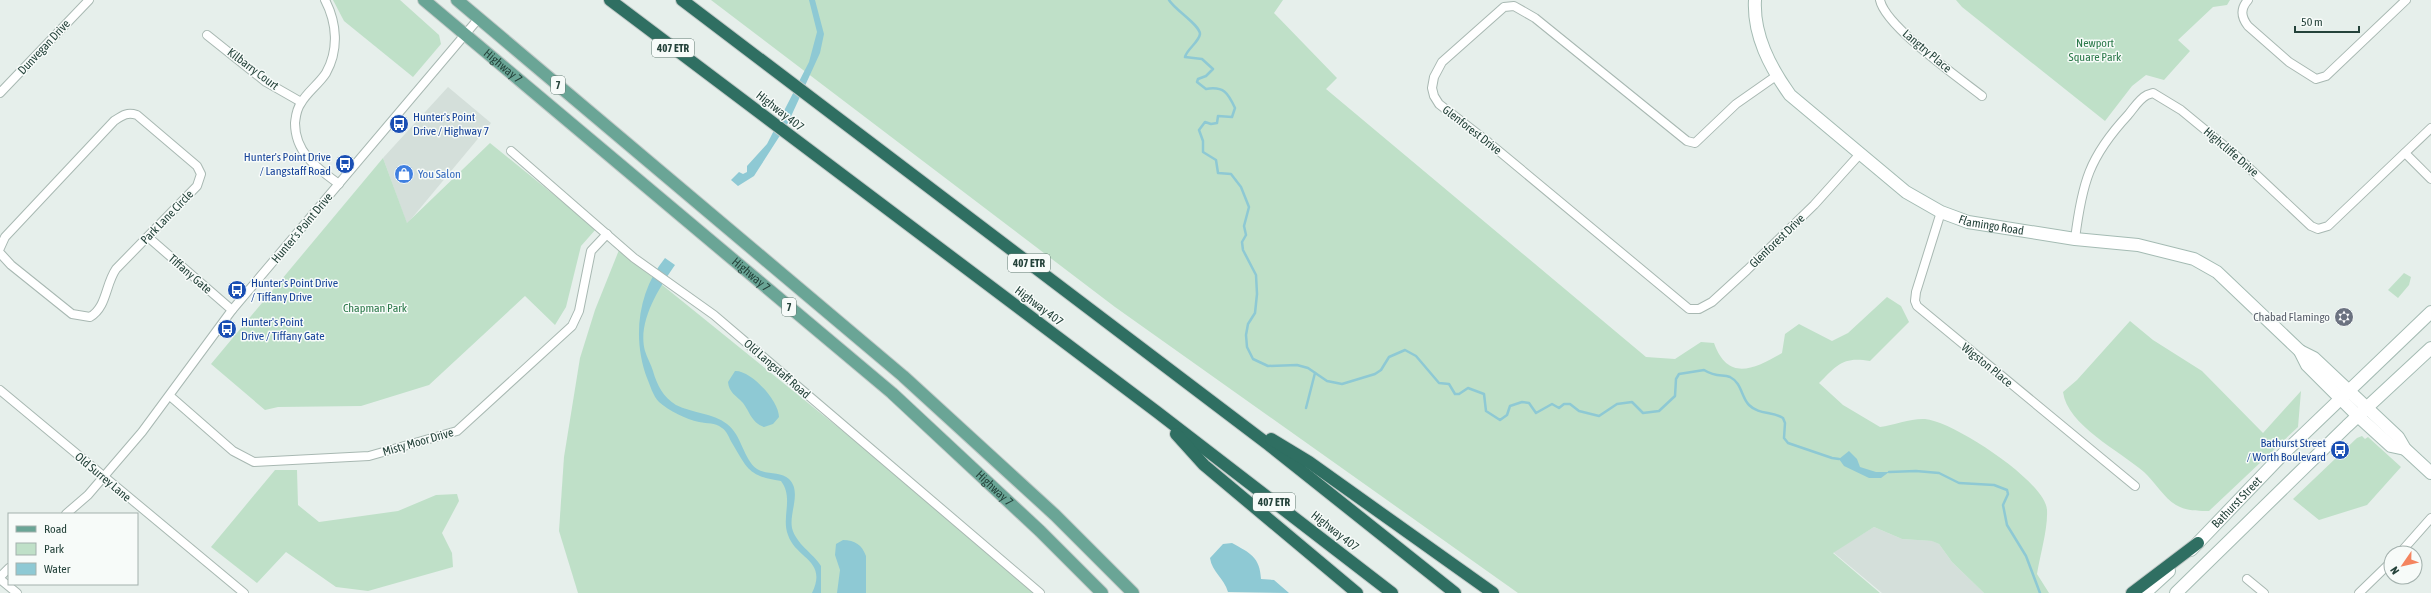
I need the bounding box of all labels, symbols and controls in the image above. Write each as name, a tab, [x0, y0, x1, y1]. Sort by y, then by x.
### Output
scale bar	[2295, 8, 2359, 34]
text: 50 m	[2301, 15, 2323, 29]
street label: Dunvegan Drive	[15, 17, 73, 77]
street label: Langtry Place	[1900, 27, 1954, 75]
park label: Newport Square Park	[2069, 36, 2122, 64]
road number: 407 ETR	[652, 39, 694, 57]
street label: Kilbarry Court	[225, 45, 282, 93]
street label: Highway 7	[481, 46, 525, 87]
road number: 7	[551, 76, 565, 94]
street label: Highway 407	[753, 88, 807, 134]
street label: Glenforest Drive	[1440, 103, 1504, 157]
place label: Hunter's Point Drive / Highway 7	[413, 110, 490, 138]
bus stop icon: Hunter's Point Drive / Highway 7	[388, 113, 410, 135]
street label: Highcliffe Drive	[2201, 124, 2261, 180]
place label: Hunter's Point Drive / Langstaff Road	[244, 150, 331, 178]
bus stop icon: Hunter's Point Drive / Langstaff Road	[334, 153, 356, 175]
shop icon: You Salon	[393, 163, 415, 185]
place label: You Salon	[418, 167, 461, 181]
street label: Park Lane Circle	[138, 187, 196, 247]
street label: Hunter's Point Drive	[269, 190, 335, 266]
street label: Glenforest Drive	[1747, 211, 1807, 271]
street label: Flamingo Road	[1957, 212, 2025, 238]
street label: Tiffany Gate	[165, 251, 215, 297]
road number: 407 ETR	[1008, 254, 1050, 272]
street label: Highway 7	[729, 255, 773, 295]
place label: Hunter's Point Drive / Tiffany Drive	[251, 276, 338, 304]
bus stop icon: Hunter's Point Drive / Tiffany Drive	[226, 279, 248, 301]
street label: Highway 407	[1012, 283, 1066, 329]
road number: 7	[782, 298, 796, 316]
park label: Chapman Park	[343, 301, 408, 315]
synagogue icon: Chabad Flamingo	[2333, 306, 2355, 328]
place label: Chabad Flamingo	[2253, 310, 2330, 324]
place label: Hunter's Point Drive / Tiffany Gate	[241, 315, 325, 343]
bus stop icon: Hunter's Point Drive / Tiffany Gate	[216, 318, 238, 340]
street label: Old Langstaff Road	[741, 337, 813, 401]
street label: Wigston Place	[1959, 340, 2015, 390]
street label: Misty Moor Drive	[381, 425, 455, 459]
place label: Bathurst Street / Worth Boulevard	[2247, 436, 2327, 464]
bus stop icon: Bathurst Street / Worth Boulevard	[2329, 439, 2351, 461]
street label: Old Surrey Lane	[72, 450, 134, 504]
street label: Highway 7	[973, 468, 1016, 509]
street label: Bathurst Street	[2209, 473, 2265, 531]
road number: 407 ETR	[1253, 493, 1295, 511]
street label: Highway 407	[1308, 508, 1362, 554]
legend	[8, 513, 138, 585]
text: Road	[44, 522, 67, 536]
text: Park	[44, 542, 65, 556]
north arrow	[2383, 545, 2423, 585]
text: Water	[44, 562, 71, 576]
text: N	[2388, 565, 2402, 577]

